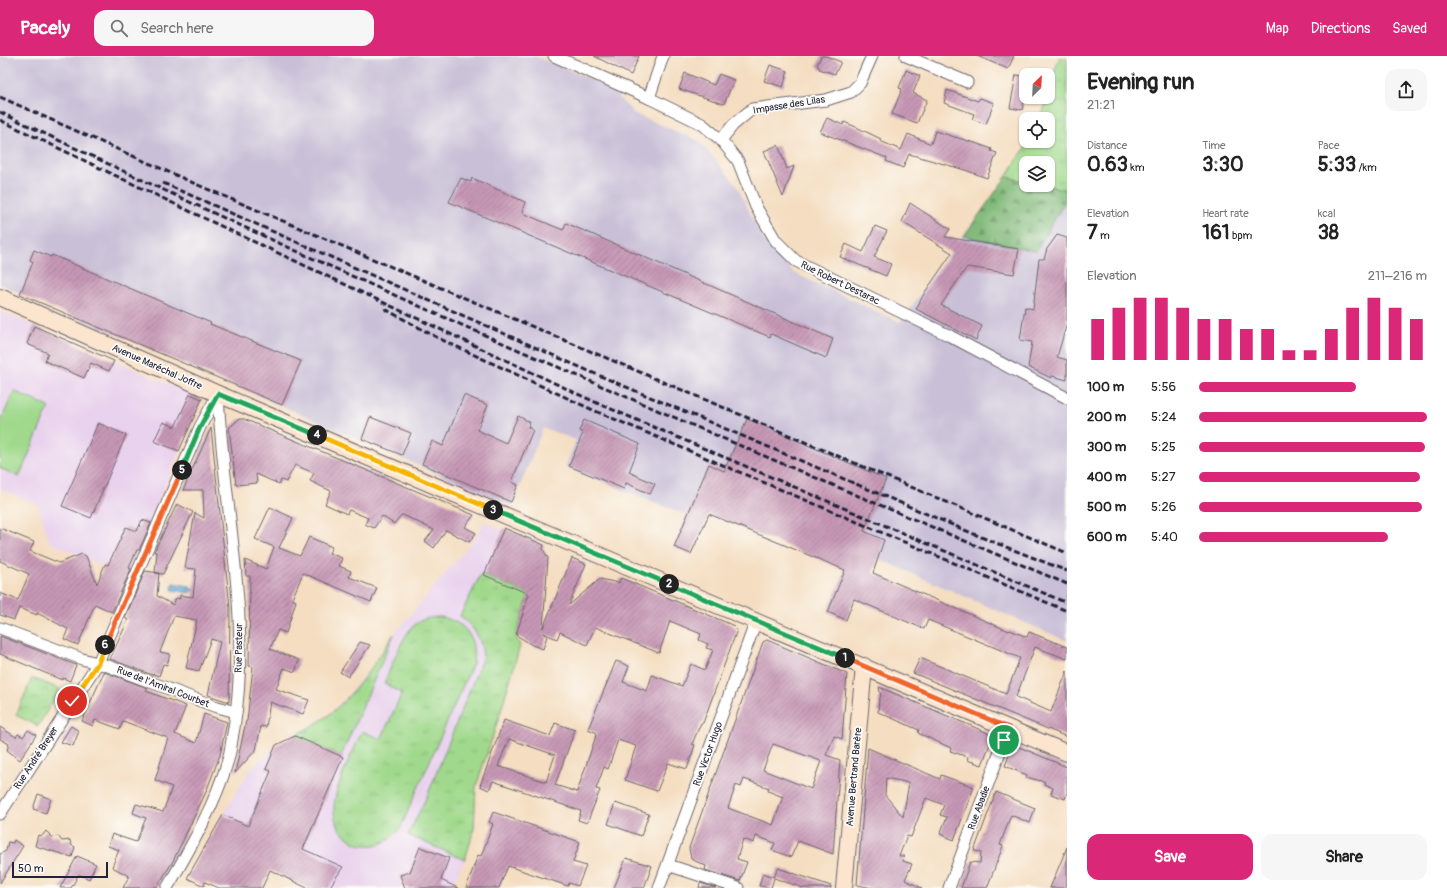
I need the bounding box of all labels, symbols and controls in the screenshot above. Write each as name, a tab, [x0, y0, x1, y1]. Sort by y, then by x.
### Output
search box	[94, 10, 374, 46]
text: Pacely	[20, 16, 70, 40]
icon: search	[108, 17, 130, 39]
text: Search here	[140, 19, 213, 38]
text: Map	[1266, 20, 1289, 37]
text: Directions	[1311, 20, 1370, 37]
text: Saved	[1392, 20, 1427, 37]
north arrow	[1019, 68, 1055, 104]
map controls	[1019, 68, 1055, 192]
text: Evening run	[1087, 68, 1195, 96]
button: share	[1385, 69, 1427, 111]
street label: Impasse des Lilas	[752, 93, 826, 117]
text: 21:21	[1087, 97, 1115, 113]
button: locate	[1019, 112, 1055, 148]
text: Distance	[1087, 139, 1127, 152]
text: Time	[1202, 139, 1225, 152]
text: Pace	[1318, 139, 1339, 152]
text: 0.63	[1087, 152, 1128, 177]
text: 3:30	[1202, 152, 1244, 177]
text: 5:33	[1318, 152, 1356, 177]
button: layers	[1019, 156, 1055, 192]
text: km	[1128, 161, 1145, 174]
text: /km	[1356, 161, 1377, 174]
text: Elevation	[1087, 207, 1129, 220]
text: Heart rate	[1202, 207, 1249, 220]
text: kcal	[1318, 207, 1336, 220]
text: 7	[1087, 220, 1098, 245]
text: 161	[1202, 220, 1230, 245]
text: 38	[1318, 220, 1339, 245]
text: m	[1098, 229, 1110, 242]
text: bpm	[1230, 229, 1252, 242]
street label: Rue Robert Destarac	[799, 259, 881, 307]
text: Elevation	[1087, 268, 1137, 284]
text: 211–216 m	[1368, 268, 1427, 284]
street label: Avenue Maréchal Joffre	[110, 342, 204, 392]
text: 100 m	[1087, 379, 1124, 395]
text: 5:56	[1151, 379, 1176, 395]
text: 200 m	[1087, 409, 1126, 425]
text: 5:24	[1151, 409, 1176, 425]
pin: 4	[307, 425, 327, 445]
text: 4	[314, 428, 320, 441]
text: 300 m	[1087, 439, 1126, 455]
text: 5:25	[1151, 439, 1176, 455]
pin: 5	[172, 460, 192, 480]
text: 5	[179, 463, 185, 476]
text: 400 m	[1087, 469, 1127, 485]
text: 5:27	[1151, 469, 1176, 485]
text: 500 m	[1087, 499, 1126, 515]
text: 5:26	[1151, 499, 1176, 515]
pin: 3	[483, 500, 503, 520]
text: 3	[490, 503, 496, 516]
text: 600 m	[1087, 529, 1127, 545]
text: 5:40	[1151, 529, 1178, 545]
pin: 2	[659, 574, 679, 594]
text: 2	[666, 577, 672, 590]
street label: Rue Pasteur	[233, 623, 245, 673]
pin: 6	[95, 635, 115, 655]
text: 6	[102, 638, 108, 651]
pin: 1	[835, 648, 855, 668]
text: 1	[843, 651, 847, 664]
street label: Rue de l'Amiral Courbet	[115, 664, 212, 711]
pin	[55, 684, 89, 718]
icon: check	[61, 690, 83, 712]
street label: Rue Victor Hugo	[691, 720, 725, 788]
pin	[987, 723, 1021, 757]
street label: Rue André Breyer	[11, 724, 61, 792]
street label: Avenue Bertrand Barère	[844, 727, 864, 827]
icon: arrive	[993, 729, 1015, 751]
street label: Rue Abadie	[966, 784, 992, 831]
button: Save	[1087, 834, 1253, 880]
button: Share	[1261, 834, 1427, 880]
scale bar	[12, 860, 108, 879]
text: 50 m	[18, 862, 44, 875]

